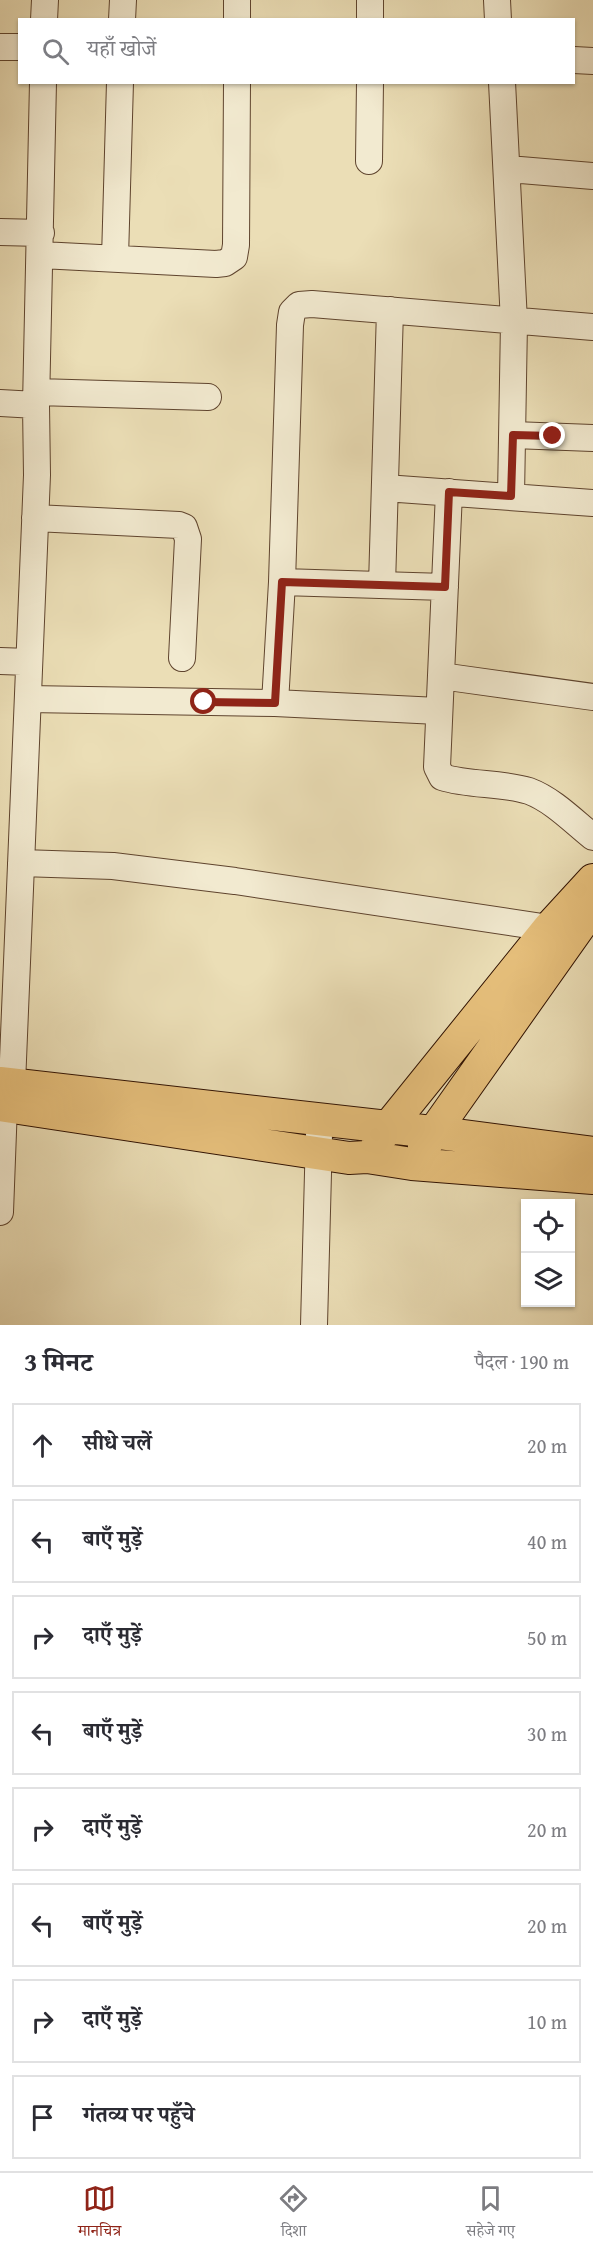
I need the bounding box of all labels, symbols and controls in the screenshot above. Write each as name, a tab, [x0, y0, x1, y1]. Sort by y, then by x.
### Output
search box	[18, 18, 575, 84]
text: यहाँ खोजें	[87, 32, 156, 64]
icon: search	[39, 35, 72, 68]
route end	[539, 422, 565, 448]
route start	[190, 688, 216, 714]
map controls	[521, 1199, 575, 1307]
button: locate	[521, 1199, 575, 1253]
button: layers	[521, 1253, 575, 1307]
text: 3 मिनट	[24, 1342, 92, 1381]
text: पैदल · 190 m	[475, 1347, 569, 1376]
text: सीधे चलें	[83, 1426, 152, 1458]
icon: ahead	[26, 1429, 59, 1462]
text: 20 m	[527, 1431, 567, 1460]
text: बाएँ मुड़ें	[83, 1522, 142, 1554]
icon: left	[26, 1525, 59, 1558]
text: 40 m	[527, 1527, 567, 1556]
text: दाएँ मुड़ें	[83, 1618, 142, 1650]
icon: right	[26, 1621, 59, 1654]
text: 50 m	[527, 1623, 567, 1652]
text: बाएँ मुड़ें	[83, 1714, 142, 1746]
icon: left	[26, 1717, 59, 1750]
text: 30 m	[527, 1719, 567, 1748]
text: दाएँ मुड़ें	[83, 1810, 142, 1842]
icon: right	[26, 1813, 59, 1846]
text: 20 m	[527, 1815, 567, 1844]
text: बाएँ मुड़ें	[83, 1906, 142, 1938]
icon: left	[26, 1909, 59, 1942]
text: 20 m	[527, 1911, 567, 1940]
text: दाएँ मुड़ें	[83, 2002, 142, 2034]
icon: right	[26, 2005, 59, 2038]
text: 10 m	[527, 2007, 567, 2036]
text: गंतव्य पर पहुँचे	[83, 2098, 194, 2130]
icon: arrive	[26, 2101, 59, 2134]
tab: मानचित्र	[78, 2182, 121, 2246]
tab: दिशा	[277, 2182, 310, 2246]
tab: सहेजे गए	[466, 2182, 515, 2246]

